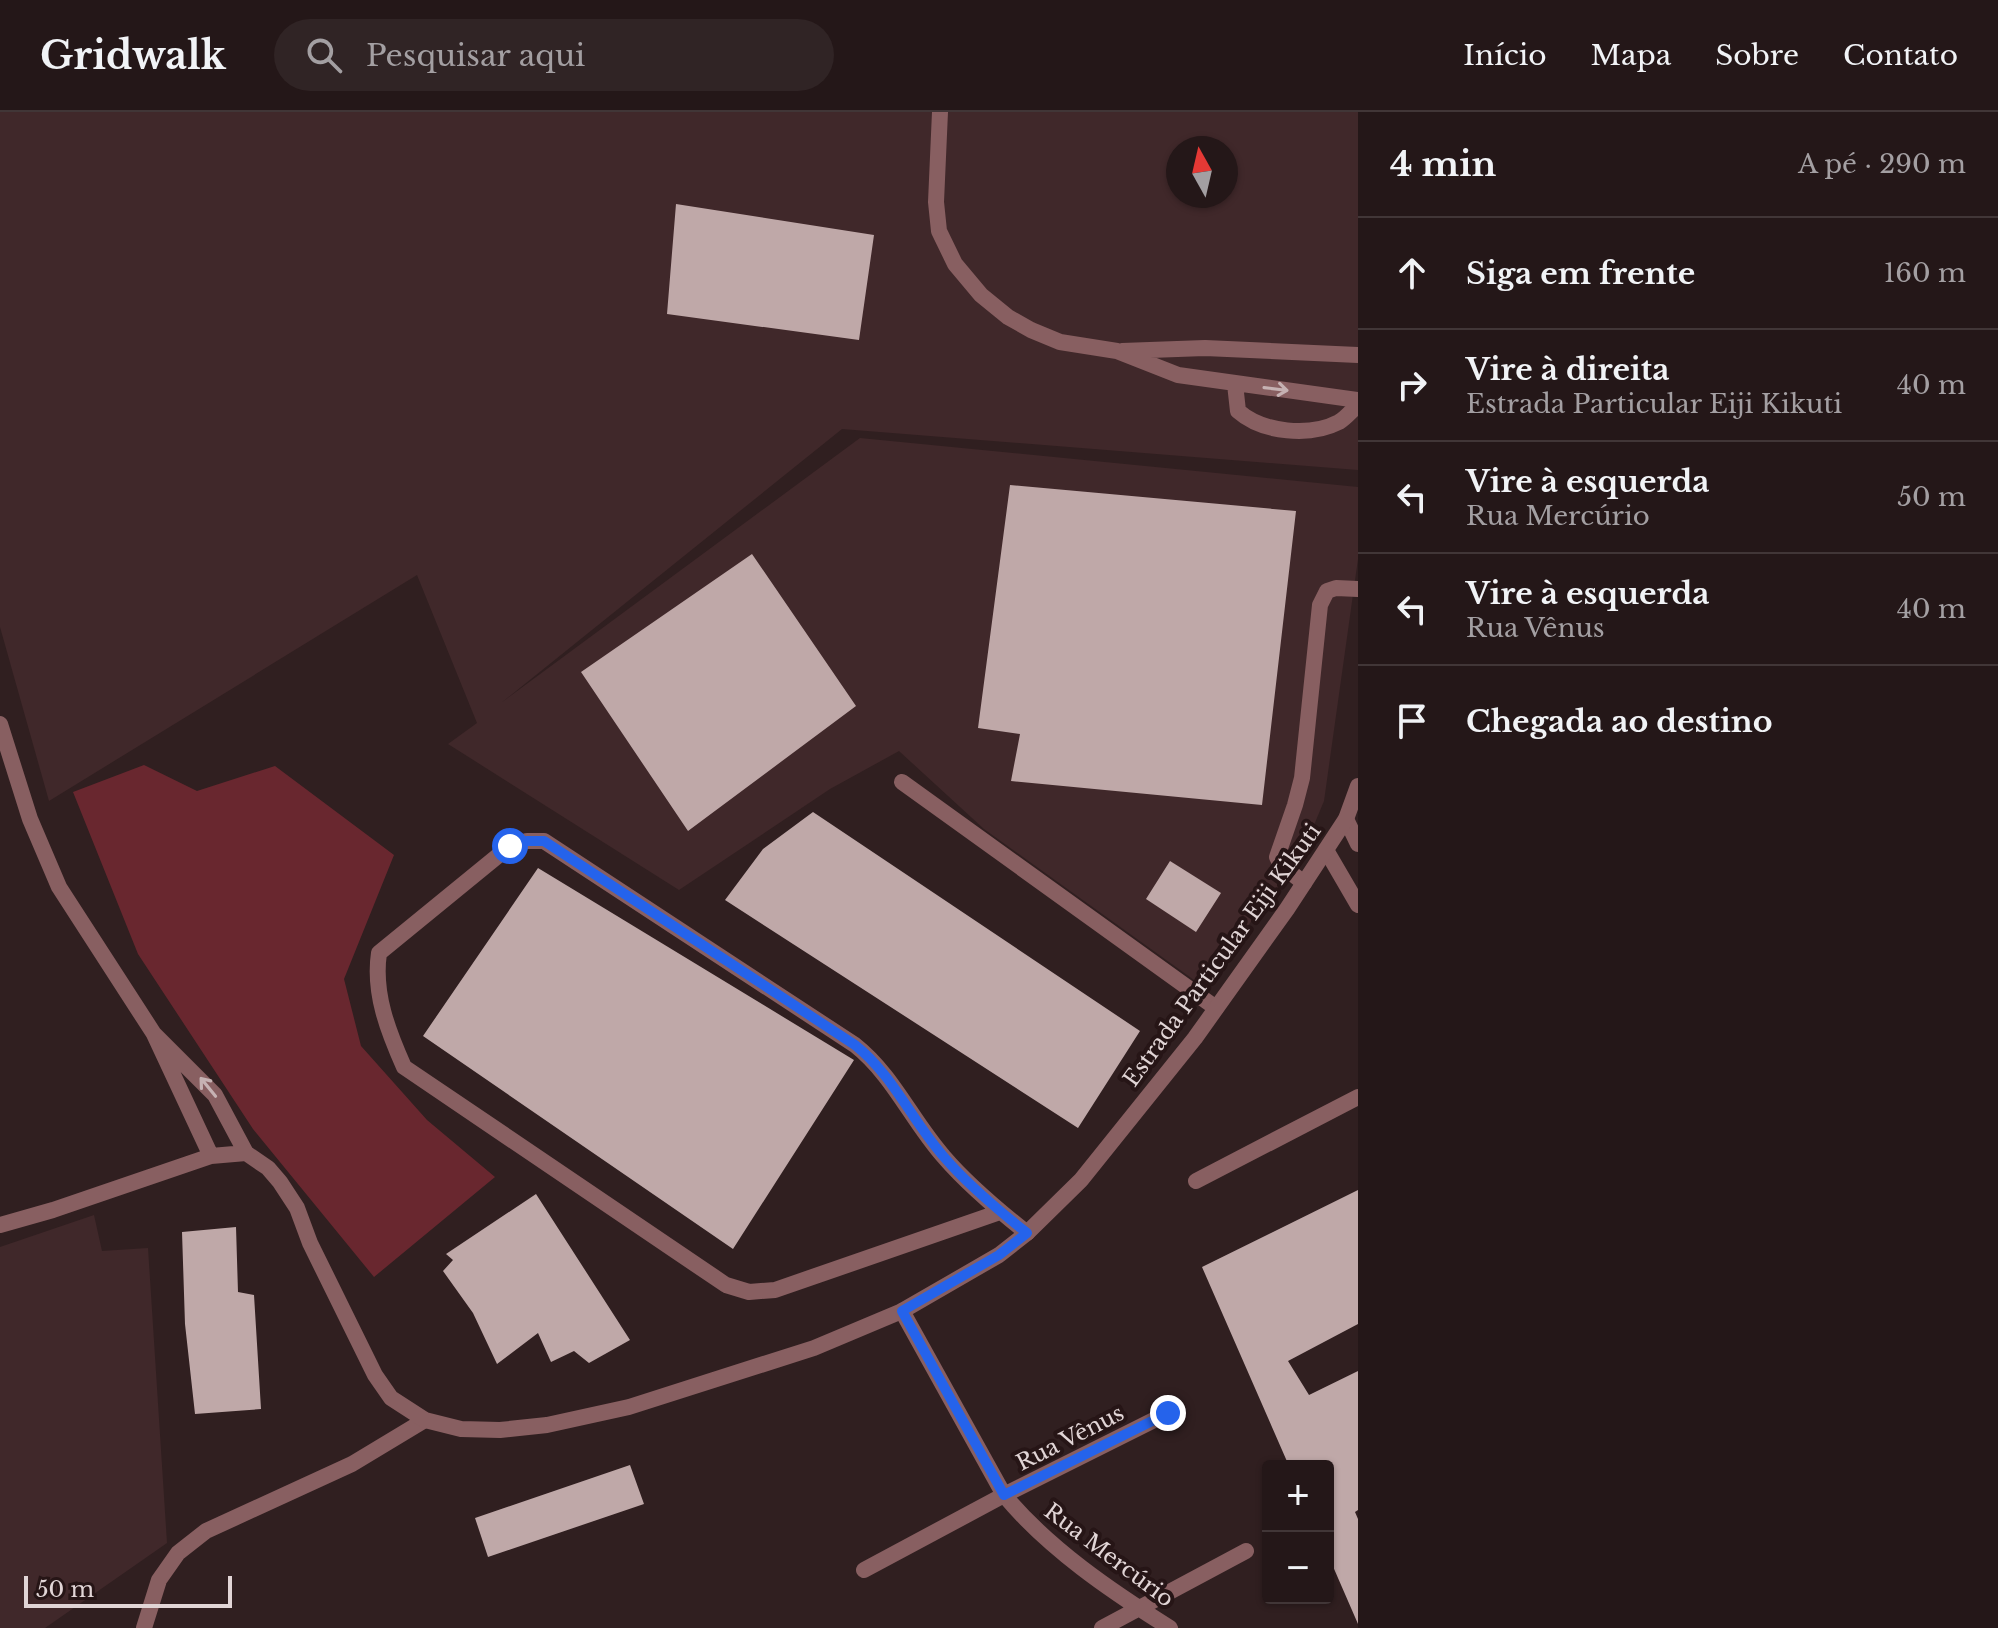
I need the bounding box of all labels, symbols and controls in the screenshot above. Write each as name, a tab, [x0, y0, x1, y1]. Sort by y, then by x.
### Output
search box	[274, 19, 834, 91]
text: Gridwalk	[40, 32, 226, 79]
icon: search	[302, 33, 346, 77]
text: Pesquisar aqui	[366, 37, 585, 74]
text: Início	[1463, 38, 1547, 73]
text: Mapa	[1591, 38, 1671, 73]
text: Sobre	[1715, 38, 1799, 73]
text: Contato	[1843, 38, 1958, 73]
north arrow	[1166, 136, 1238, 208]
text: 4 min	[1390, 143, 1496, 185]
text: A pé · 290 m	[1798, 148, 1966, 180]
icon: ahead	[1390, 251, 1434, 295]
text: Siga em frente	[1466, 255, 1695, 292]
text: 160 m	[1884, 257, 1966, 289]
text: Vire à direita	[1466, 351, 1670, 388]
icon: right	[1390, 363, 1434, 407]
text: 40 m	[1897, 369, 1966, 401]
one-way arrow	[1262, 382, 1289, 397]
text: Estrada Particular Eiji Kikuti	[1466, 388, 1842, 420]
text: Vire à esquerda	[1466, 463, 1709, 500]
icon: left	[1390, 475, 1434, 519]
text: 50 m	[1897, 481, 1966, 513]
text: Rua Mercúrio	[1466, 500, 1650, 532]
text: Vire à esquerda	[1466, 575, 1709, 612]
icon: left	[1390, 587, 1434, 631]
text: 40 m	[1897, 593, 1966, 625]
text: Rua Vênus	[1466, 612, 1605, 644]
icon: arrive	[1390, 699, 1434, 743]
text: Chegada ao destino	[1466, 703, 1772, 740]
street label: Estrada Particular Eiji Kikuti	[1118, 818, 1327, 1092]
route start	[492, 828, 528, 864]
one-way arrow	[199, 1078, 217, 1098]
route end	[1150, 1395, 1186, 1431]
street label: Rua Vênus	[1012, 1399, 1128, 1477]
map controls	[1262, 1460, 1334, 1604]
button: +	[1262, 1460, 1334, 1532]
street label: Rua Mercúrio	[1039, 1497, 1179, 1613]
button: −	[1262, 1532, 1334, 1604]
scale bar	[24, 1572, 232, 1608]
text: 50 m	[36, 1576, 94, 1603]

